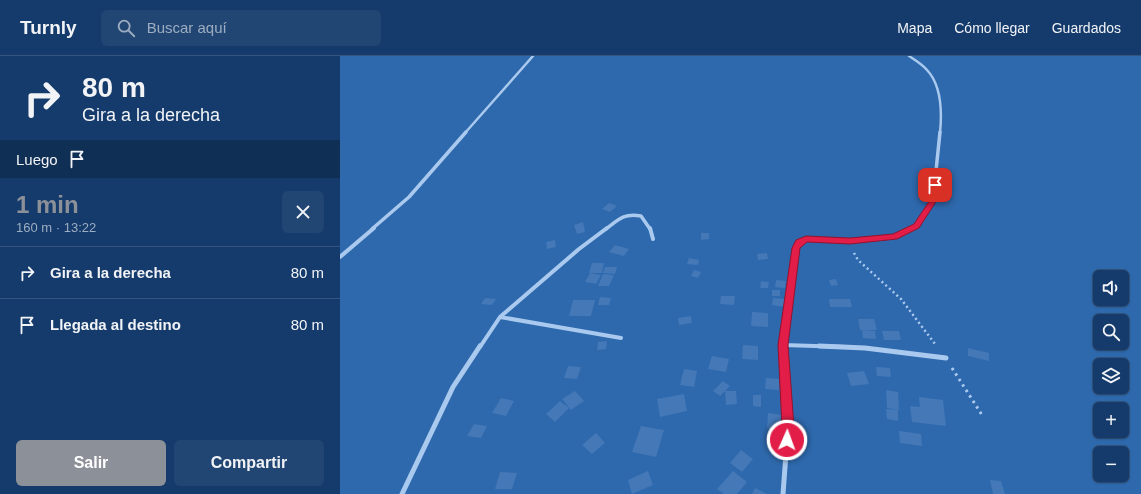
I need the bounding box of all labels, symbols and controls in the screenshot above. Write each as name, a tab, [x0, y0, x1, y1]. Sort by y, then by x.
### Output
search box	[101, 10, 381, 46]
text: Turnly	[20, 17, 77, 38]
icon: search	[115, 17, 137, 39]
text: Buscar aquí	[147, 19, 227, 36]
text: Mapa	[897, 20, 932, 36]
text: Cómo llegar	[954, 20, 1030, 36]
text: Guardados	[1052, 20, 1121, 36]
icon: right	[16, 72, 68, 124]
text: 80 m	[82, 72, 146, 103]
text: Gira a la derecha	[82, 105, 220, 125]
icon: arrive	[66, 148, 88, 170]
text: Luego	[16, 151, 58, 168]
pin	[918, 168, 952, 202]
icon: arrive	[924, 174, 946, 196]
text: 1 min	[16, 191, 79, 218]
button: close	[282, 191, 324, 233]
text: 160 m · 13:22	[16, 220, 96, 235]
icon: right	[16, 262, 38, 284]
text: Gira a la derecha	[50, 264, 171, 281]
text: 80 m	[291, 264, 324, 281]
map controls	[1093, 270, 1129, 482]
button: sound	[1093, 270, 1129, 306]
icon: arrive	[16, 314, 38, 336]
button: search	[1093, 314, 1129, 350]
text: Llegada al destino	[50, 316, 181, 333]
text: 80 m	[291, 316, 324, 333]
button: layers	[1093, 358, 1129, 394]
button: +	[1093, 402, 1129, 438]
position arrow	[766, 419, 808, 461]
button: Salir	[16, 440, 166, 486]
button: Compartir	[174, 440, 324, 486]
button: −	[1093, 446, 1129, 482]

